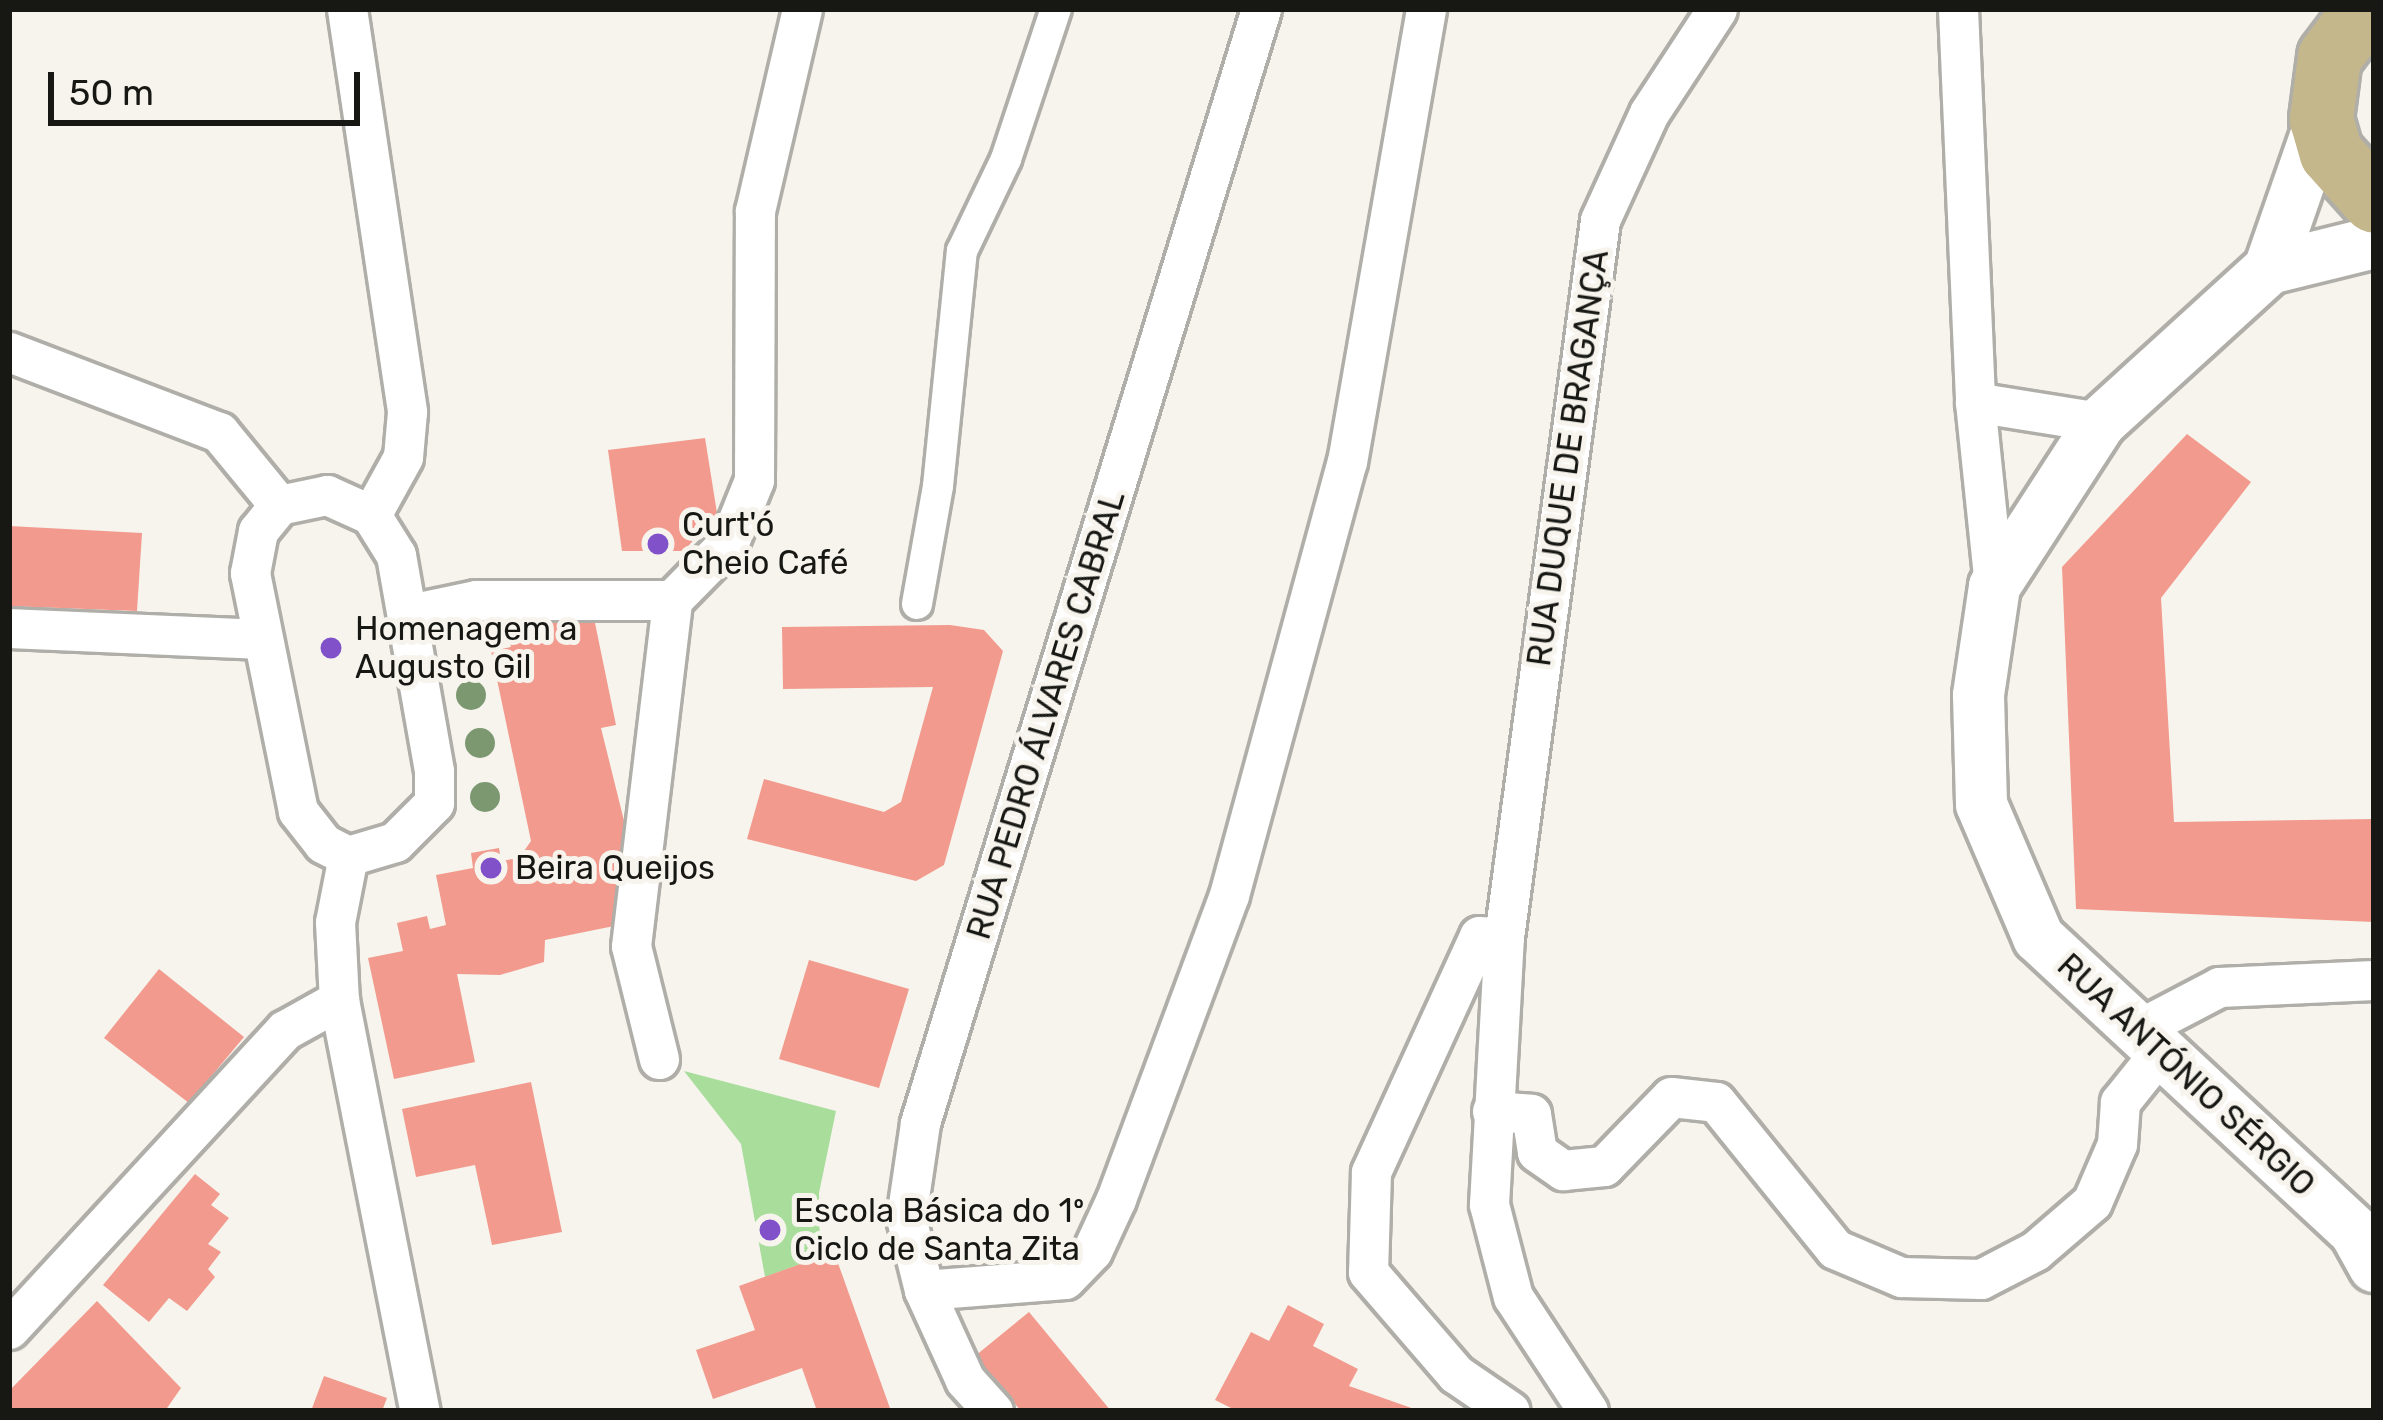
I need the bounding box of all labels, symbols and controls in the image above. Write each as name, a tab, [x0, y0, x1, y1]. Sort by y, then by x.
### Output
scale bar	[54, 48, 366, 122]
text: 50 m	[69, 71, 154, 114]
street label: RUA DUQUE DE BRAGANÇA	[1519, 247, 1617, 669]
street label: RUA PEDRO ÁLVARES CABRAL	[959, 485, 1133, 945]
place label: Curt'ó Cheio Café	[682, 505, 848, 583]
marker: Curt'ó Cheio Café	[645, 531, 671, 557]
place label: Homenagem a Augusto Gil	[355, 609, 577, 687]
marker: Homenagem a Augusto Gil	[318, 635, 344, 661]
place label: Beira Queijos	[515, 848, 715, 888]
marker: Beira Queijos	[478, 855, 504, 881]
street label: RUA ANTÓNIO SÉRGIO	[2049, 945, 2323, 1205]
place label: Escola Básica do 1º Ciclo de Santa Zita	[794, 1191, 1085, 1269]
marker: Escola Básica do 1º Ciclo de Santa Zita	[757, 1217, 783, 1243]

